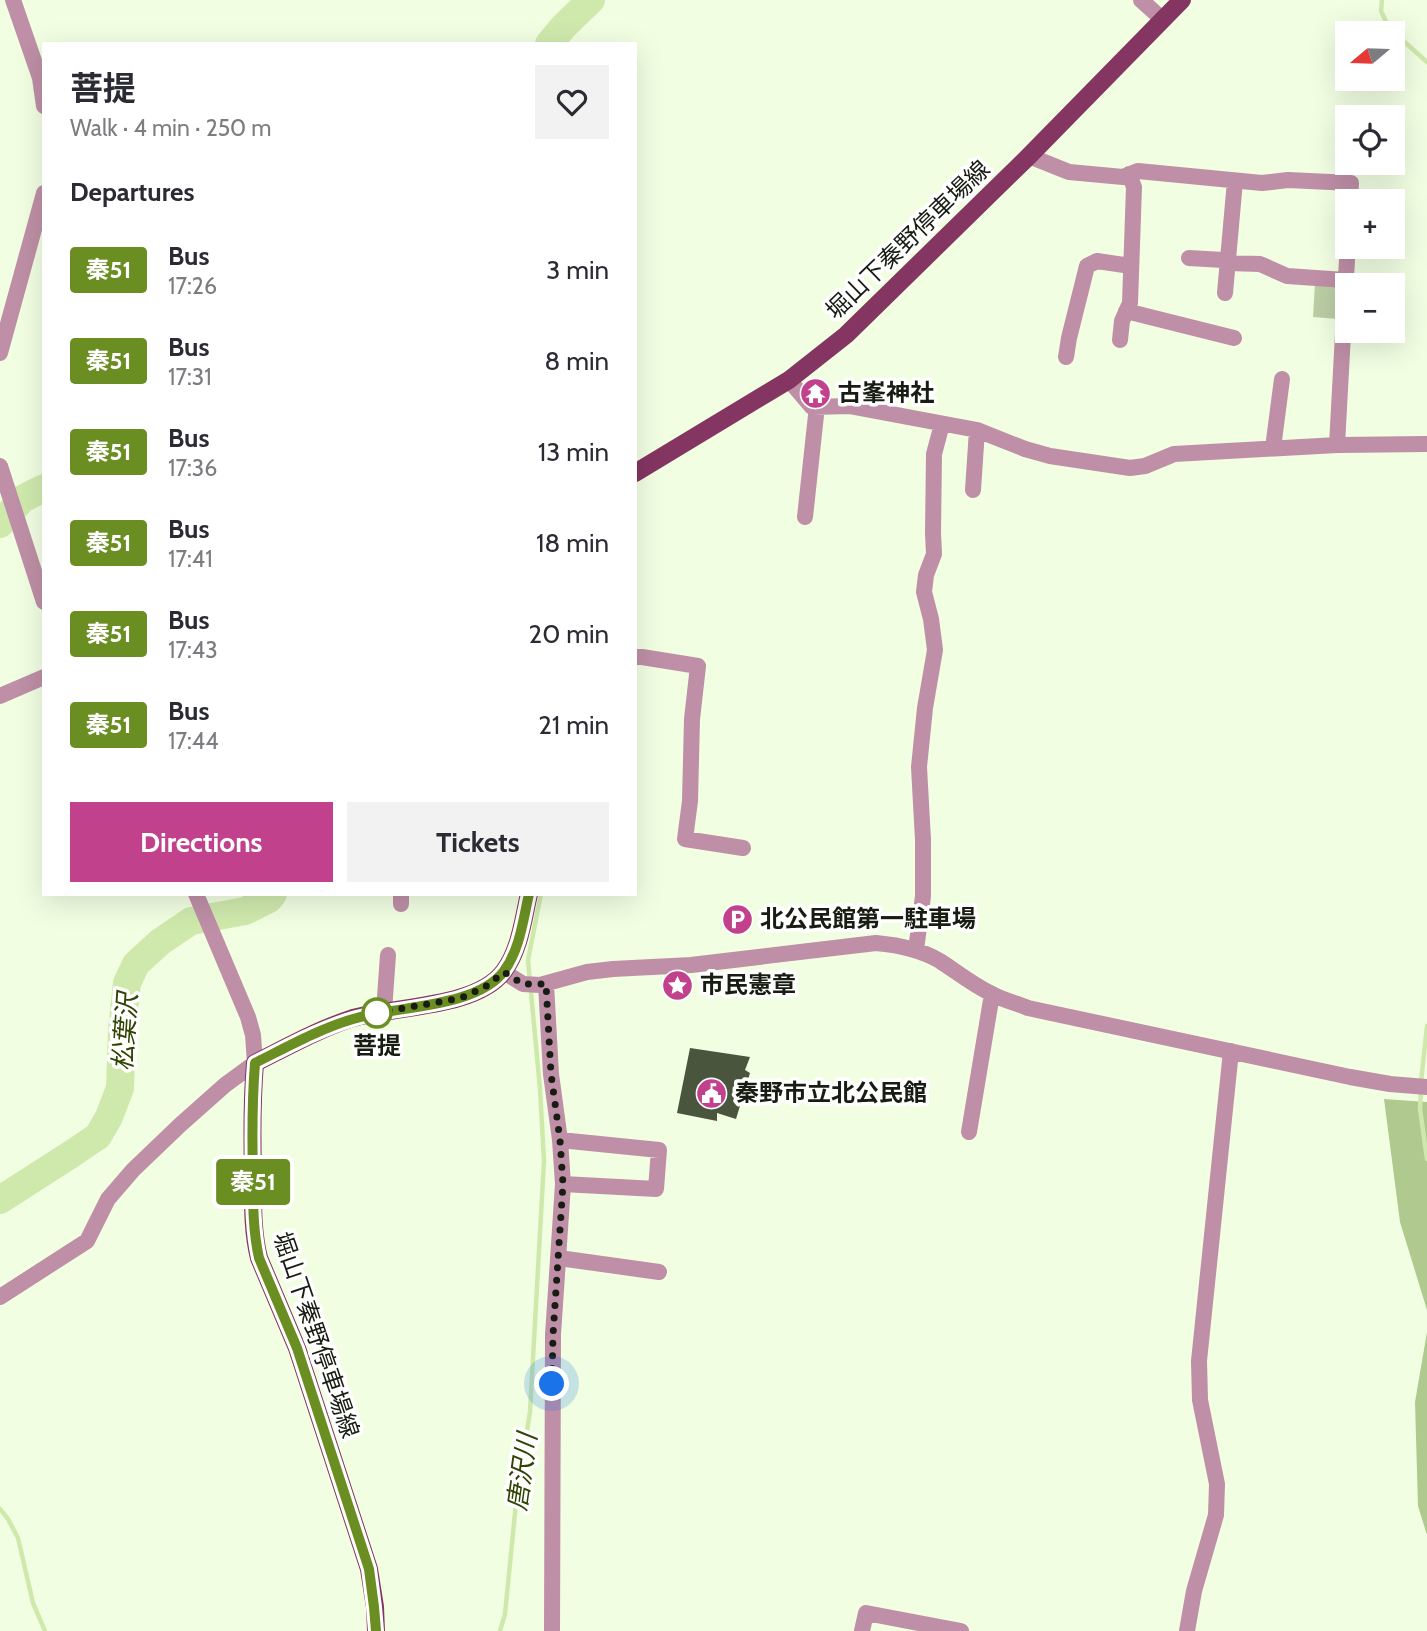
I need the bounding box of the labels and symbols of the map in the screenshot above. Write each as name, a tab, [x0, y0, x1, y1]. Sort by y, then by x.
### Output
north arrow	[1335, 21, 1405, 91]
street label: 堀山下秦野停車場線	[820, 154, 995, 325]
temple icon: 古峯神社	[798, 376, 832, 410]
place label: 古峯神社	[838, 378, 934, 407]
parking icon: 北公民館第一駐車場	[720, 902, 754, 936]
place label: 北公民館第一駐車場	[760, 904, 976, 933]
place icon: 市民憲章	[660, 968, 694, 1002]
place label: 市民憲章	[700, 970, 796, 999]
water label: 松葉沢	[106, 989, 144, 1072]
marker: 菩提	[362, 998, 392, 1028]
place label: 菩提	[353, 1031, 401, 1060]
public building icon: 秦野市立北公民館	[695, 1076, 729, 1110]
place label: 秦野市立北公民館	[735, 1078, 927, 1107]
line badge: 秦51	[213, 1159, 293, 1205]
street label: 堀山下秦野停車場線	[268, 1228, 365, 1442]
your location	[534, 1366, 569, 1401]
water label: 唐沢川	[501, 1428, 544, 1513]

